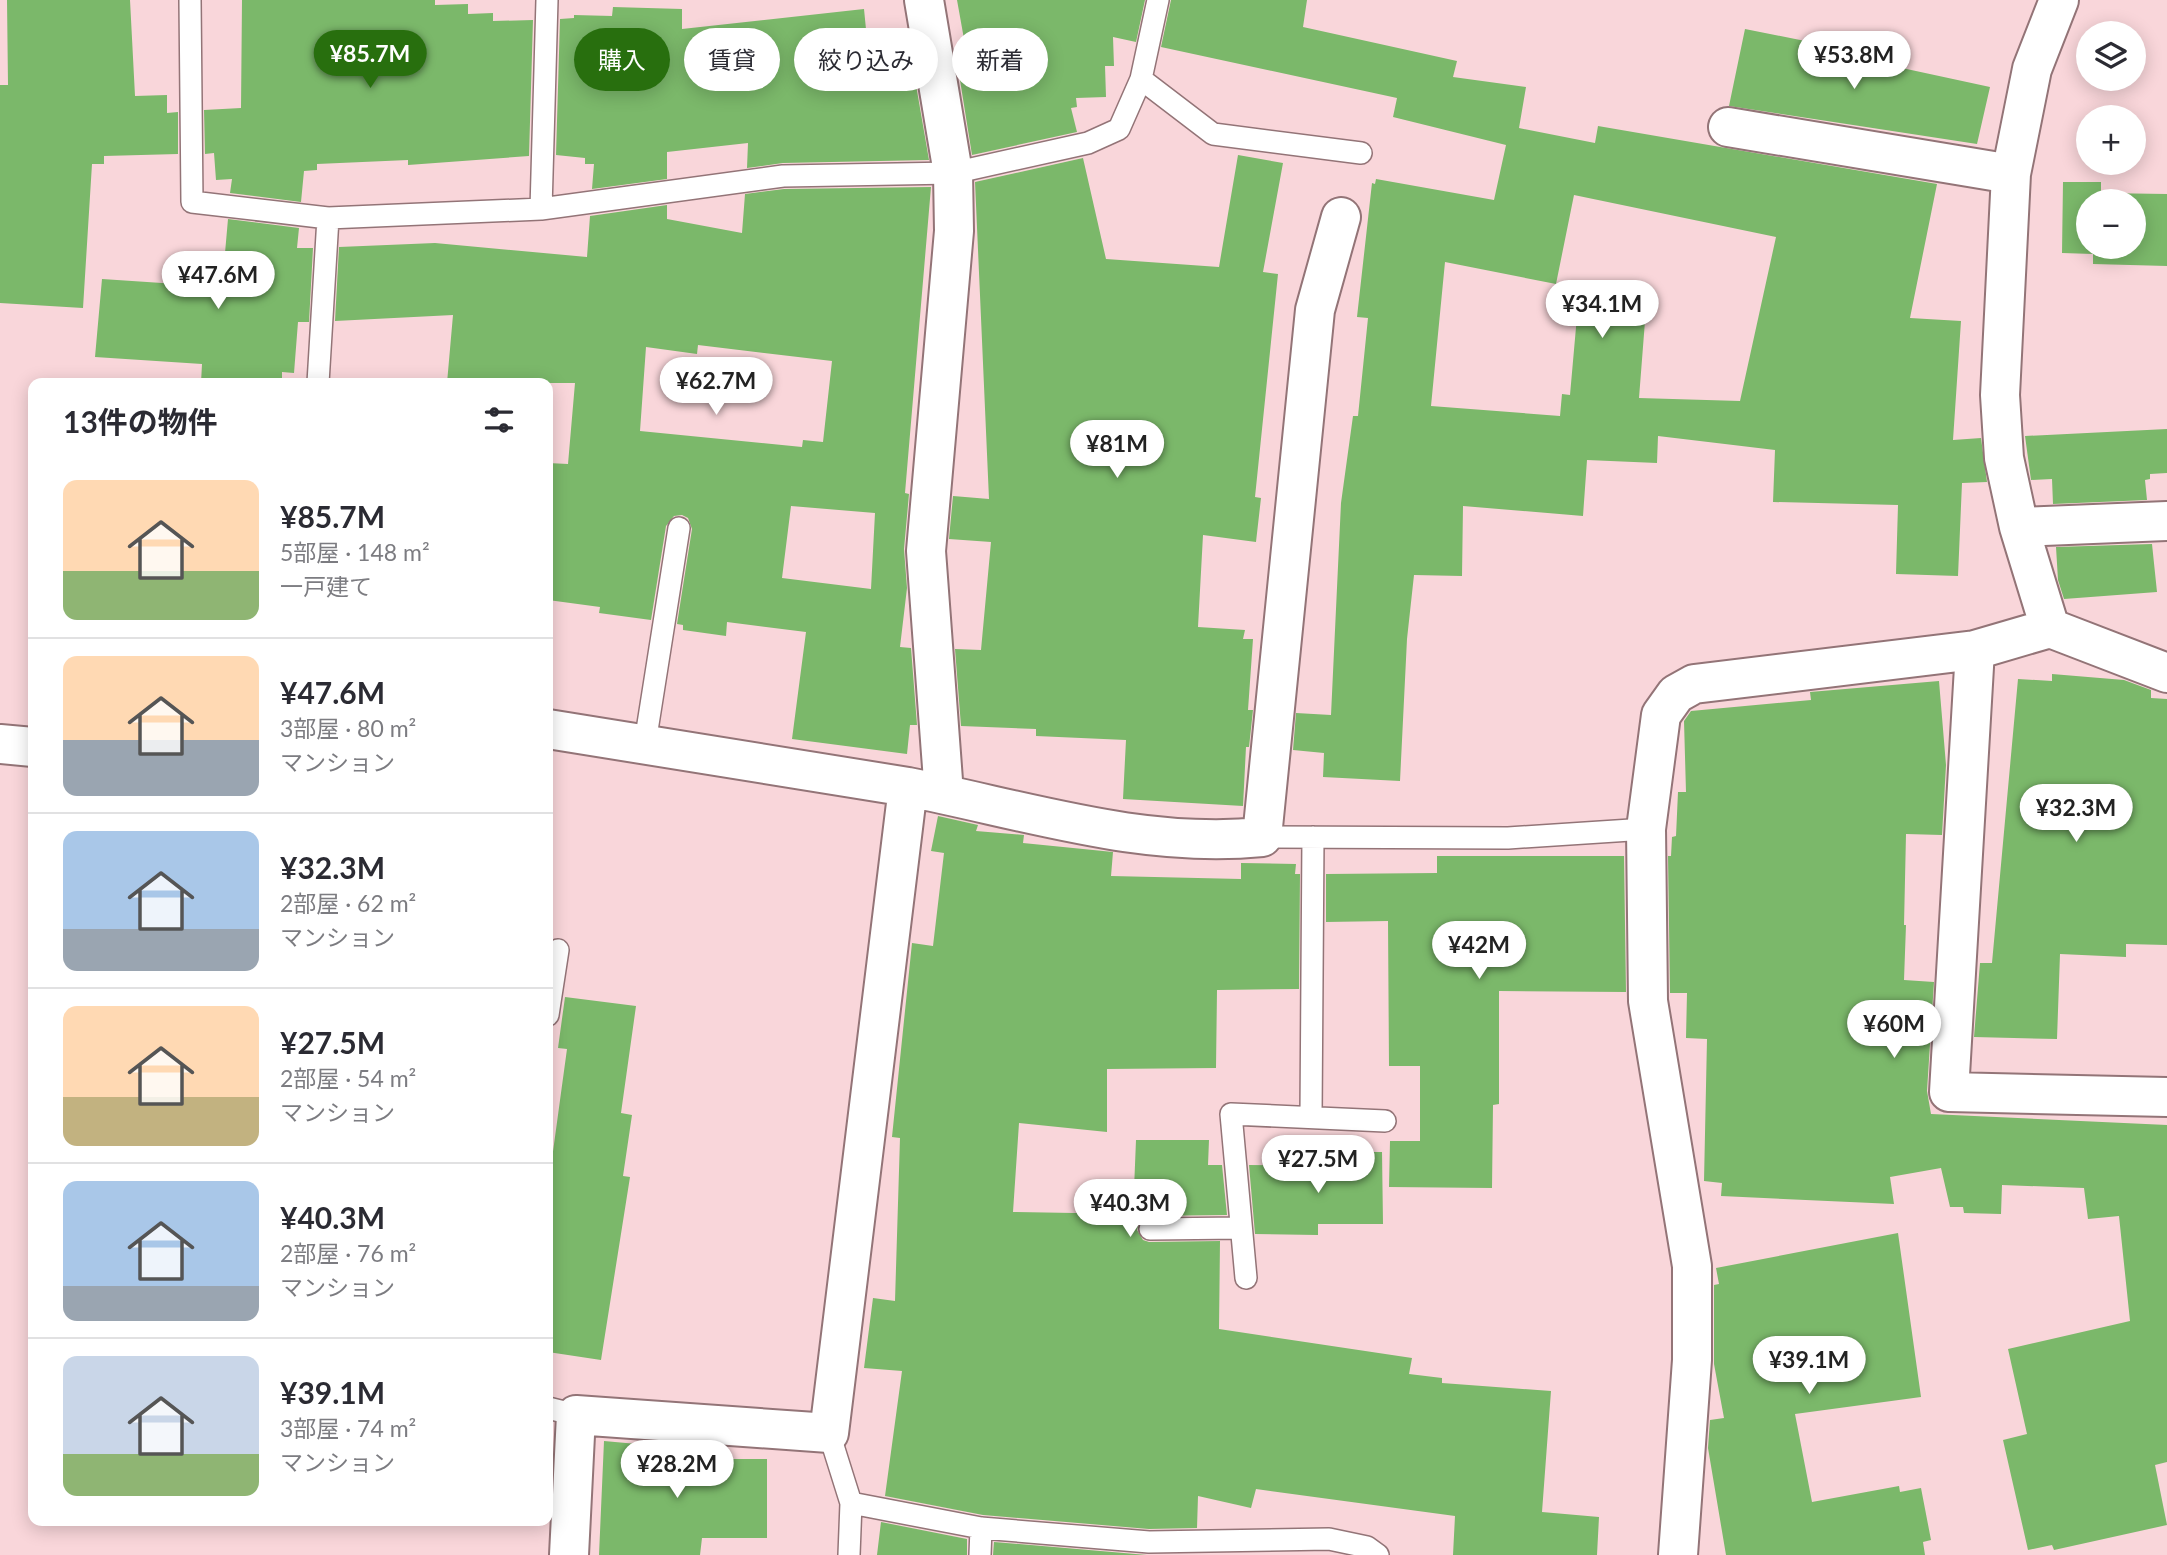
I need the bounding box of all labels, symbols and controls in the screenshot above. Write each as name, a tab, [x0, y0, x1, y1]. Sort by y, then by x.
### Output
map controls	[2076, 21, 2146, 259]
button: layers	[2076, 21, 2146, 91]
chip: 購入	[574, 28, 670, 91]
chip: 賃貸	[684, 28, 780, 91]
chip: 絞り込み	[794, 28, 938, 91]
chip: 新着	[952, 28, 1048, 91]
pin: ¥85.7M	[313, 31, 427, 90]
pin: ¥53.8M	[1797, 32, 1911, 91]
text: ¥85.7M	[330, 39, 410, 67]
text: ¥53.8M	[1814, 40, 1894, 68]
button: +	[2076, 105, 2146, 175]
button: −	[2076, 189, 2146, 259]
pin: ¥47.6M	[161, 252, 275, 311]
text: ¥47.6M	[178, 260, 258, 288]
pin: ¥34.1M	[1545, 280, 1659, 340]
text: ¥34.1M	[1562, 289, 1642, 317]
pin: ¥62.7M	[659, 358, 773, 417]
text: ¥62.7M	[676, 366, 756, 394]
icon: filters	[480, 401, 518, 439]
text: 13件の物件	[63, 403, 218, 439]
pin: ¥81M	[1076, 420, 1158, 480]
text: ¥81M	[1086, 429, 1148, 457]
text: ¥85.7M	[280, 498, 385, 534]
icon: home	[119, 508, 203, 592]
text: 5部屋 · 148 m²	[280, 538, 430, 566]
text: 一戸建て	[280, 572, 372, 600]
text: ¥47.6M	[280, 674, 385, 710]
icon: home	[119, 684, 203, 768]
text: 3部屋 · 80 m²	[280, 714, 416, 742]
text: マンション	[280, 748, 395, 776]
pin: ¥32.3M	[2019, 784, 2133, 844]
text: ¥32.3M	[2036, 793, 2116, 821]
text: ¥32.3M	[280, 849, 385, 885]
icon: home	[119, 859, 203, 943]
text: 2部屋 · 62 m²	[280, 889, 416, 917]
pin: ¥42M	[1438, 922, 1520, 981]
text: マンション	[280, 923, 395, 951]
text: ¥42M	[1448, 930, 1510, 958]
pin: ¥60M	[1853, 1000, 1935, 1060]
text: ¥60M	[1863, 1009, 1925, 1037]
text: ¥27.5M	[280, 1024, 385, 1060]
icon: home	[119, 1034, 203, 1118]
text: 2部屋 · 54 m²	[280, 1064, 416, 1092]
text: マンション	[280, 1098, 395, 1126]
pin: ¥27.5M	[1261, 1136, 1375, 1195]
text: ¥27.5M	[1278, 1144, 1358, 1172]
pin: ¥40.3M	[1073, 1180, 1187, 1239]
text: ¥40.3M	[1090, 1188, 1170, 1216]
text: ¥40.3M	[280, 1199, 385, 1235]
icon: home	[119, 1209, 203, 1293]
text: 2部屋 · 76 m²	[280, 1239, 416, 1267]
text: マンション	[280, 1273, 395, 1301]
pin: ¥39.1M	[1752, 1336, 1866, 1396]
text: ¥39.1M	[1769, 1345, 1849, 1373]
text: ¥39.1M	[280, 1374, 385, 1410]
icon: home	[119, 1384, 203, 1468]
text: 3部屋 · 74 m²	[280, 1414, 416, 1442]
pin: ¥28.2M	[620, 1440, 734, 1500]
text: マンション	[280, 1448, 395, 1476]
text: ¥28.2M	[637, 1449, 717, 1477]

